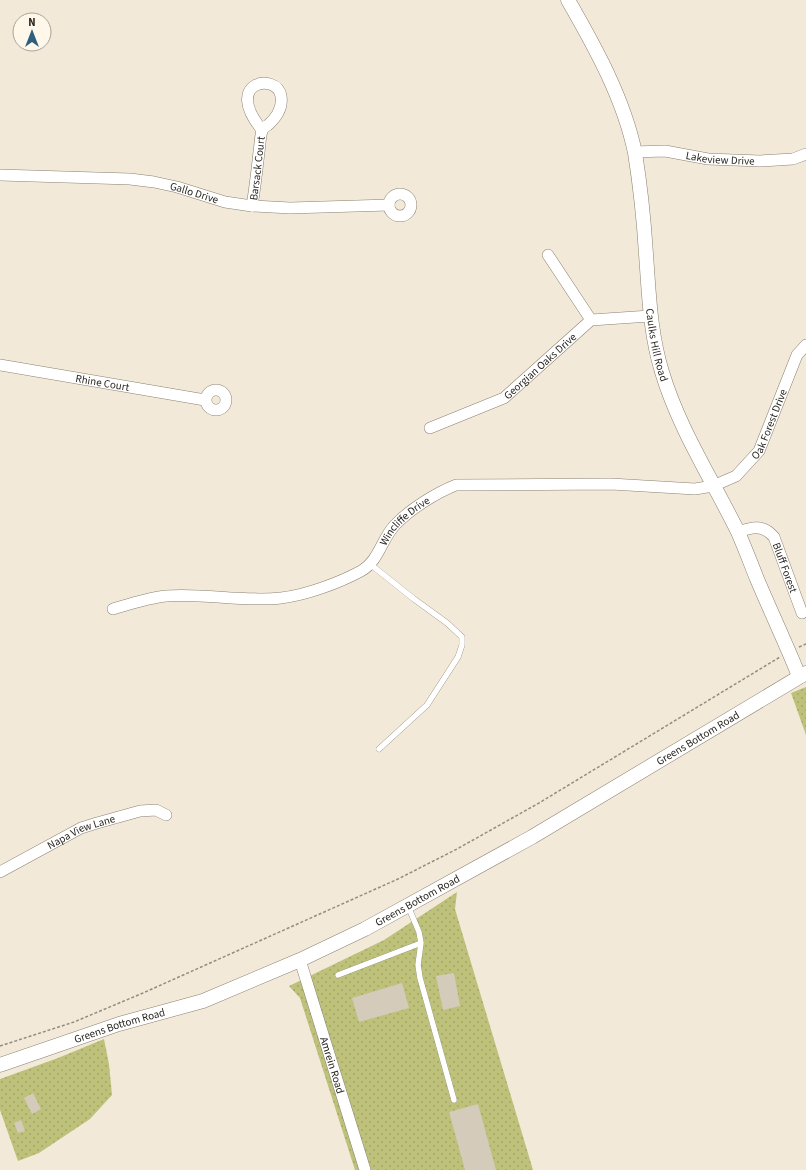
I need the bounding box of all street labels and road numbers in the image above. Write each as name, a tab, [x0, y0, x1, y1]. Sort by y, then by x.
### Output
street label: Barsack Court	[246, 135, 268, 201]
street label: Lakeview Drive	[685, 148, 756, 168]
street label: Gallo Drive	[169, 178, 221, 207]
street label: Caulks Hill Road	[643, 308, 672, 383]
street label: Georgian Oaks Drive	[500, 329, 580, 402]
street label: Rhine Court	[74, 371, 131, 395]
street label: Oak Forest Drive	[747, 386, 791, 463]
street label: Wincliffe Drive	[376, 492, 433, 548]
street label: Bluff Forest	[769, 540, 801, 595]
street label: Greens Bottom Road	[653, 707, 742, 769]
street label: Napa View Lane	[44, 811, 117, 853]
street label: Greens Bottom Road	[372, 871, 462, 930]
street label: Greens Bottom Road	[72, 1004, 167, 1046]
street label: Amrein Road	[317, 1035, 348, 1095]

